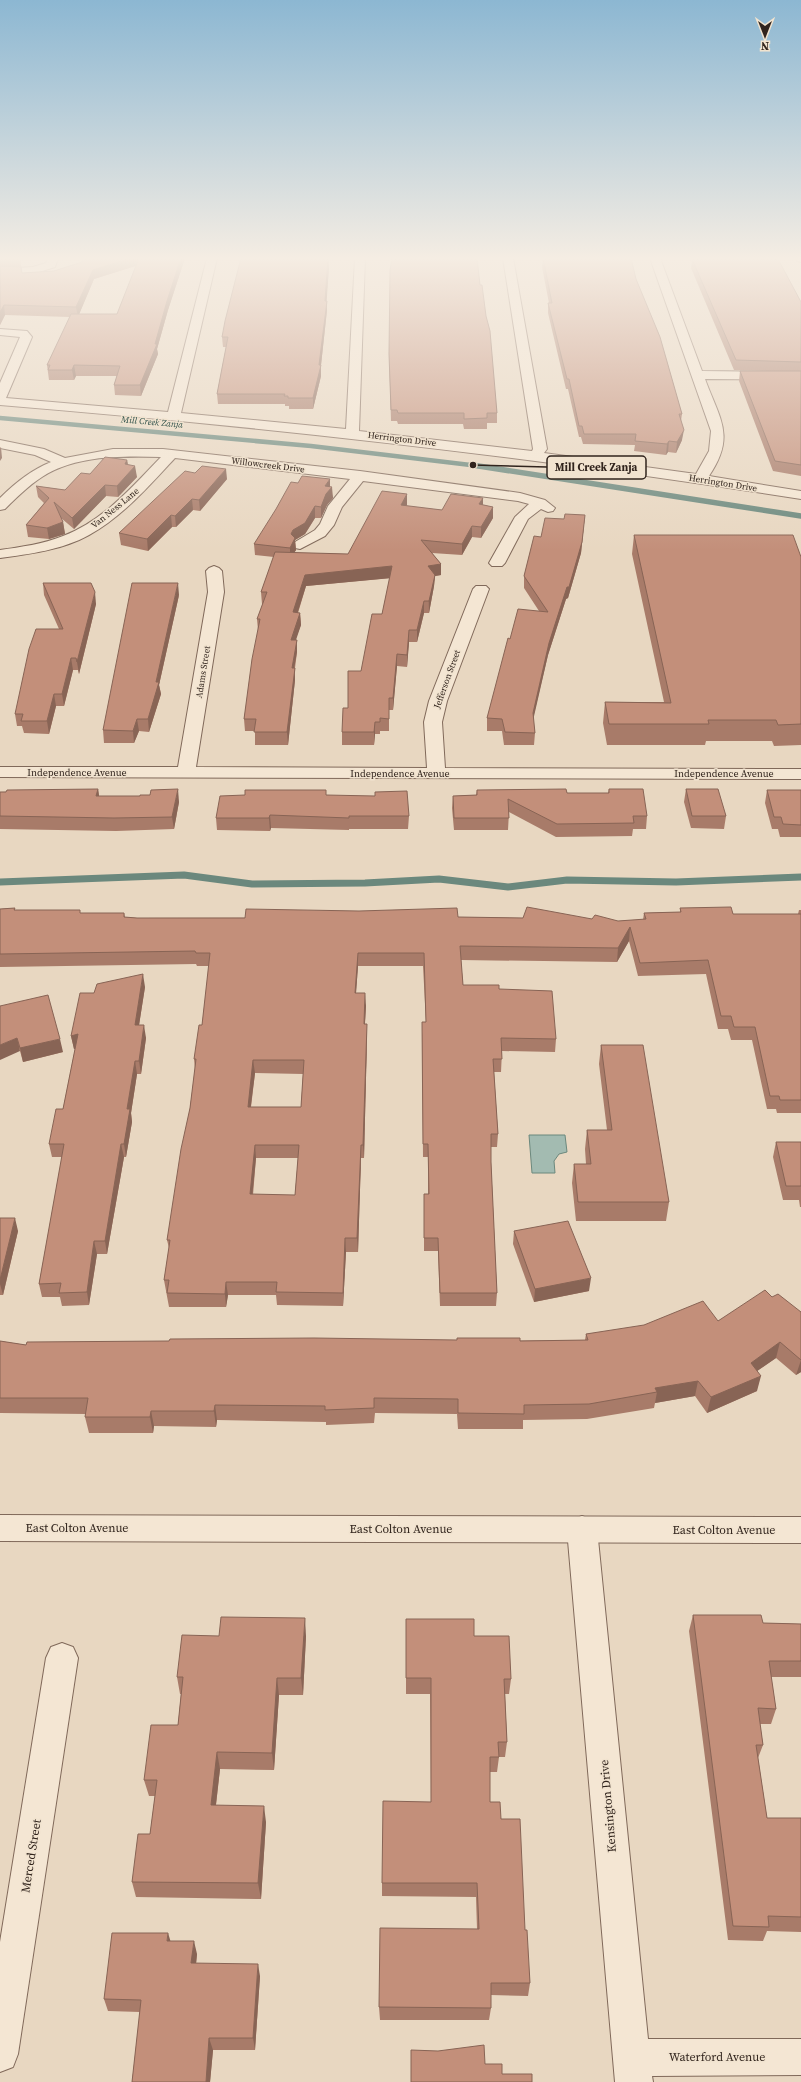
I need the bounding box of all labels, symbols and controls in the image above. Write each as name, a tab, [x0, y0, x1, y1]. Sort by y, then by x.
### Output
north arrow	[745, 16, 785, 56]
text: N	[761, 38, 769, 53]
water label: Mill Creek Zanja	[120, 413, 184, 431]
street label: Herrington Drive	[367, 429, 437, 449]
street label: Willowcreek Drive	[231, 455, 306, 476]
callout: Mill Creek Zanja	[547, 456, 646, 479]
text: Mill Creek Zanja	[555, 460, 638, 475]
street label: Herrington Drive	[688, 472, 758, 494]
street label: Van Ness Lane	[89, 485, 142, 531]
street label: Adams Street	[193, 645, 213, 699]
street label: Jefferson Street	[431, 648, 463, 711]
street label: Independence Avenue	[27, 766, 127, 779]
street label: Independence Avenue	[350, 767, 450, 780]
street label: Independence Avenue	[674, 767, 774, 780]
street label: East Colton Avenue	[26, 1520, 128, 1536]
street label: East Colton Avenue	[350, 1521, 452, 1537]
street label: East Colton Avenue	[673, 1522, 775, 1538]
street label: Kensington Drive	[596, 1759, 620, 1853]
street label: Merced Street	[17, 1818, 45, 1894]
street label: Waterford Avenue	[669, 2049, 765, 2065]

